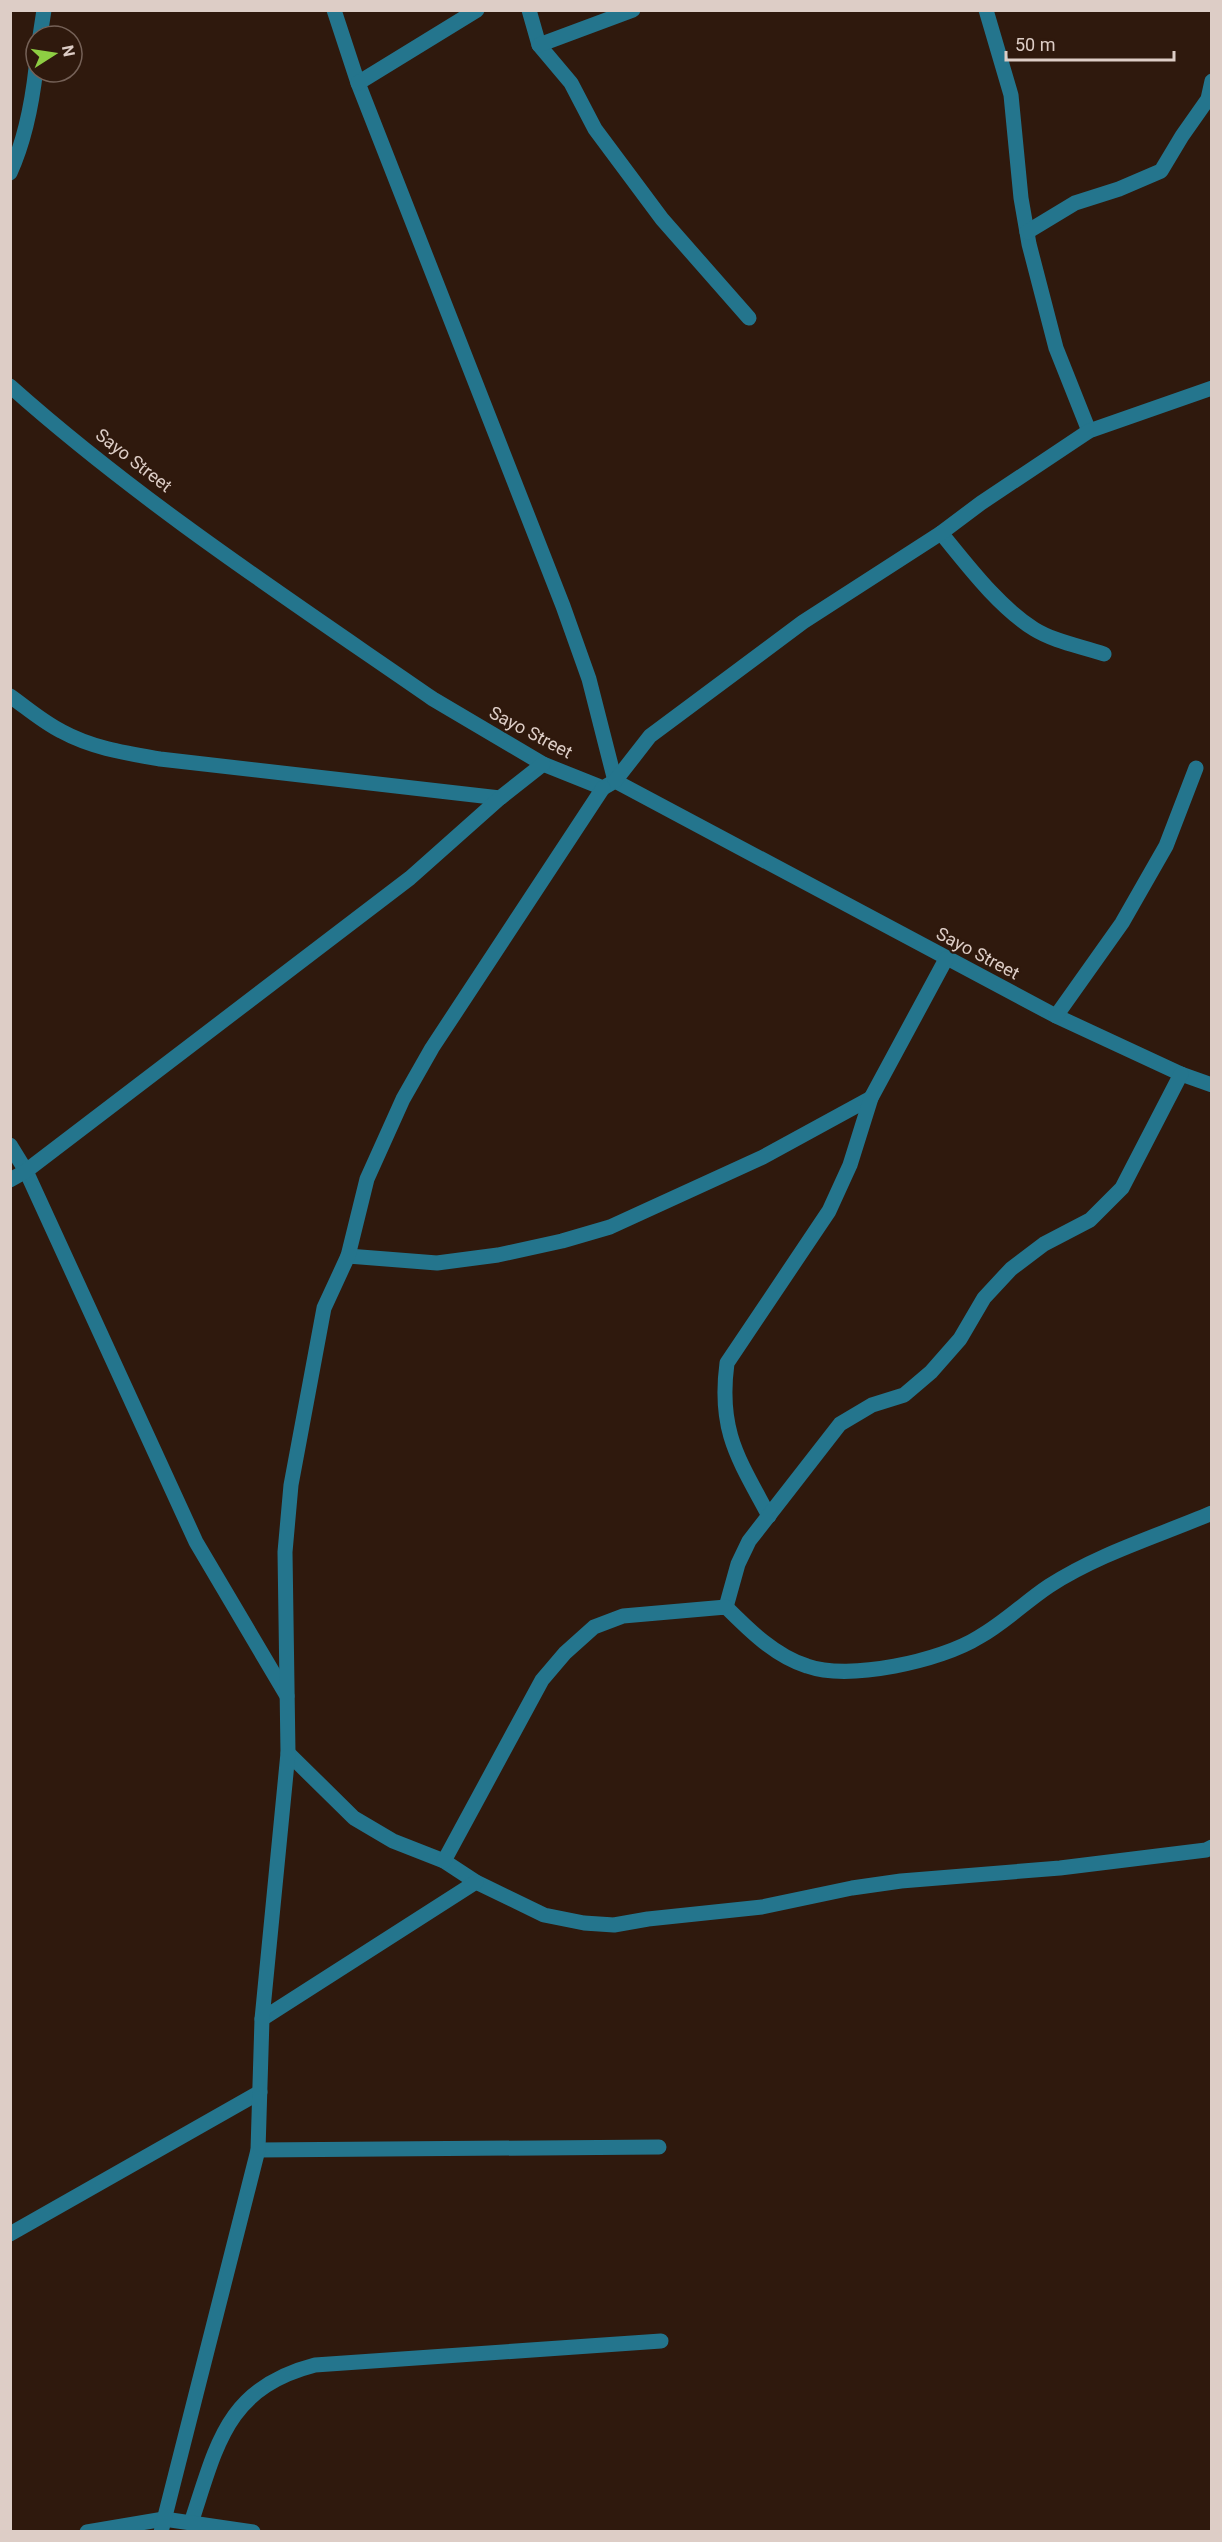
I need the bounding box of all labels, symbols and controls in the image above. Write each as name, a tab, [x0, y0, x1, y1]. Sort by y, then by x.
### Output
north arrow	[24, 24, 84, 84]
scale bar	[1006, 24, 1174, 62]
text: 50 m	[1015, 34, 1055, 55]
text: N	[58, 43, 79, 58]
street label: Sayo Street	[92, 424, 176, 496]
street label: Sayo Street	[486, 701, 576, 763]
street label: Sayo Street	[933, 922, 1023, 984]

